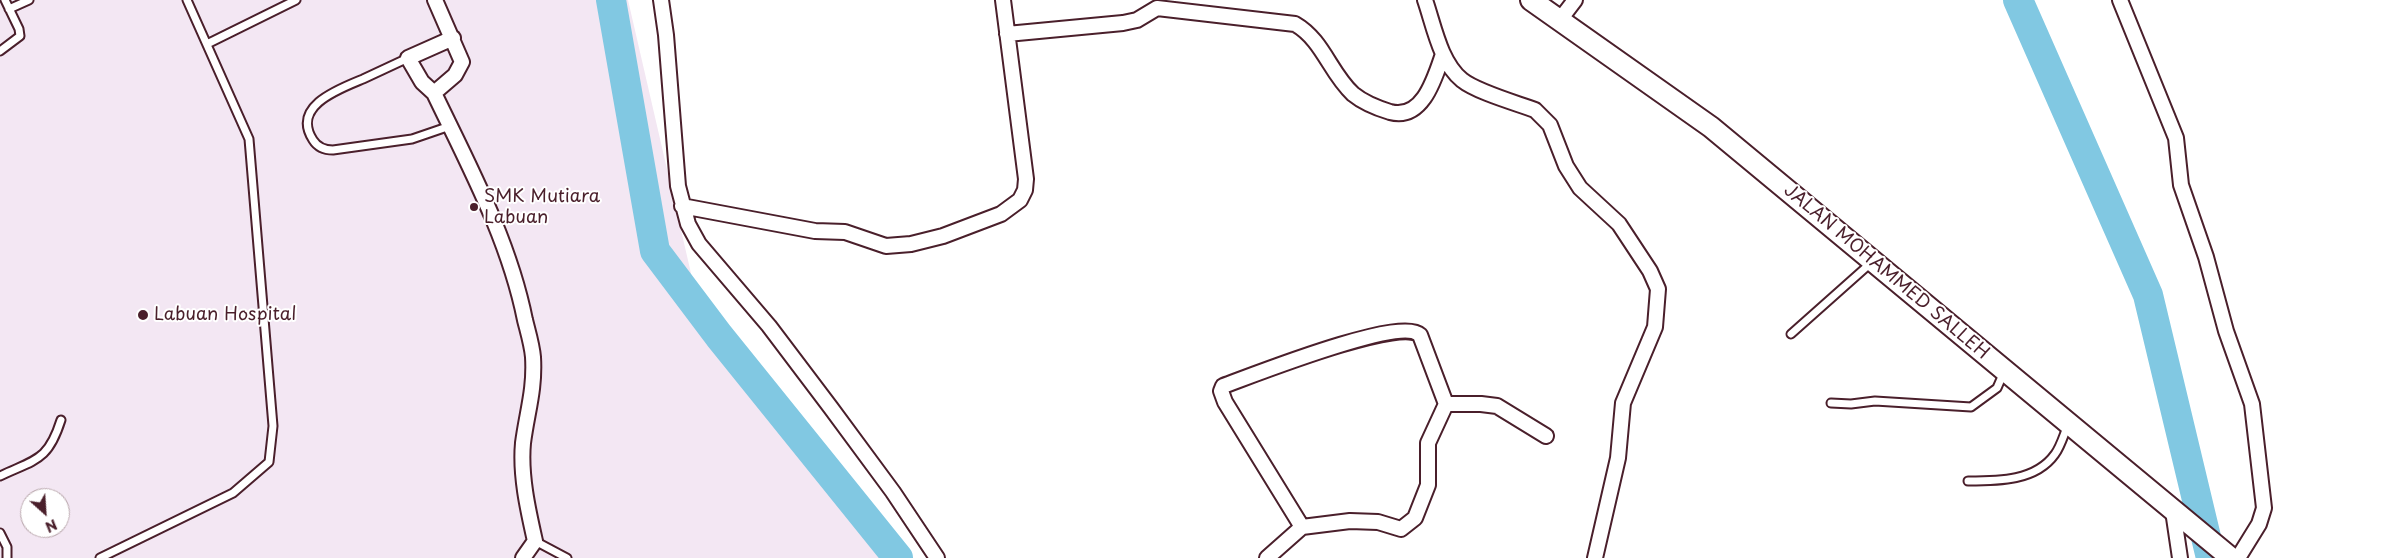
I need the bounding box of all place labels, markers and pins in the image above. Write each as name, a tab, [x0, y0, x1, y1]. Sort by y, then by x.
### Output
place label: SMK Mutiara Labuan	[484, 186, 600, 228]
marker: SMK Mutiara Labuan	[468, 201, 480, 213]
place label: Labuan Hospital	[154, 304, 297, 326]
marker: Labuan Hospital	[136, 308, 150, 322]

